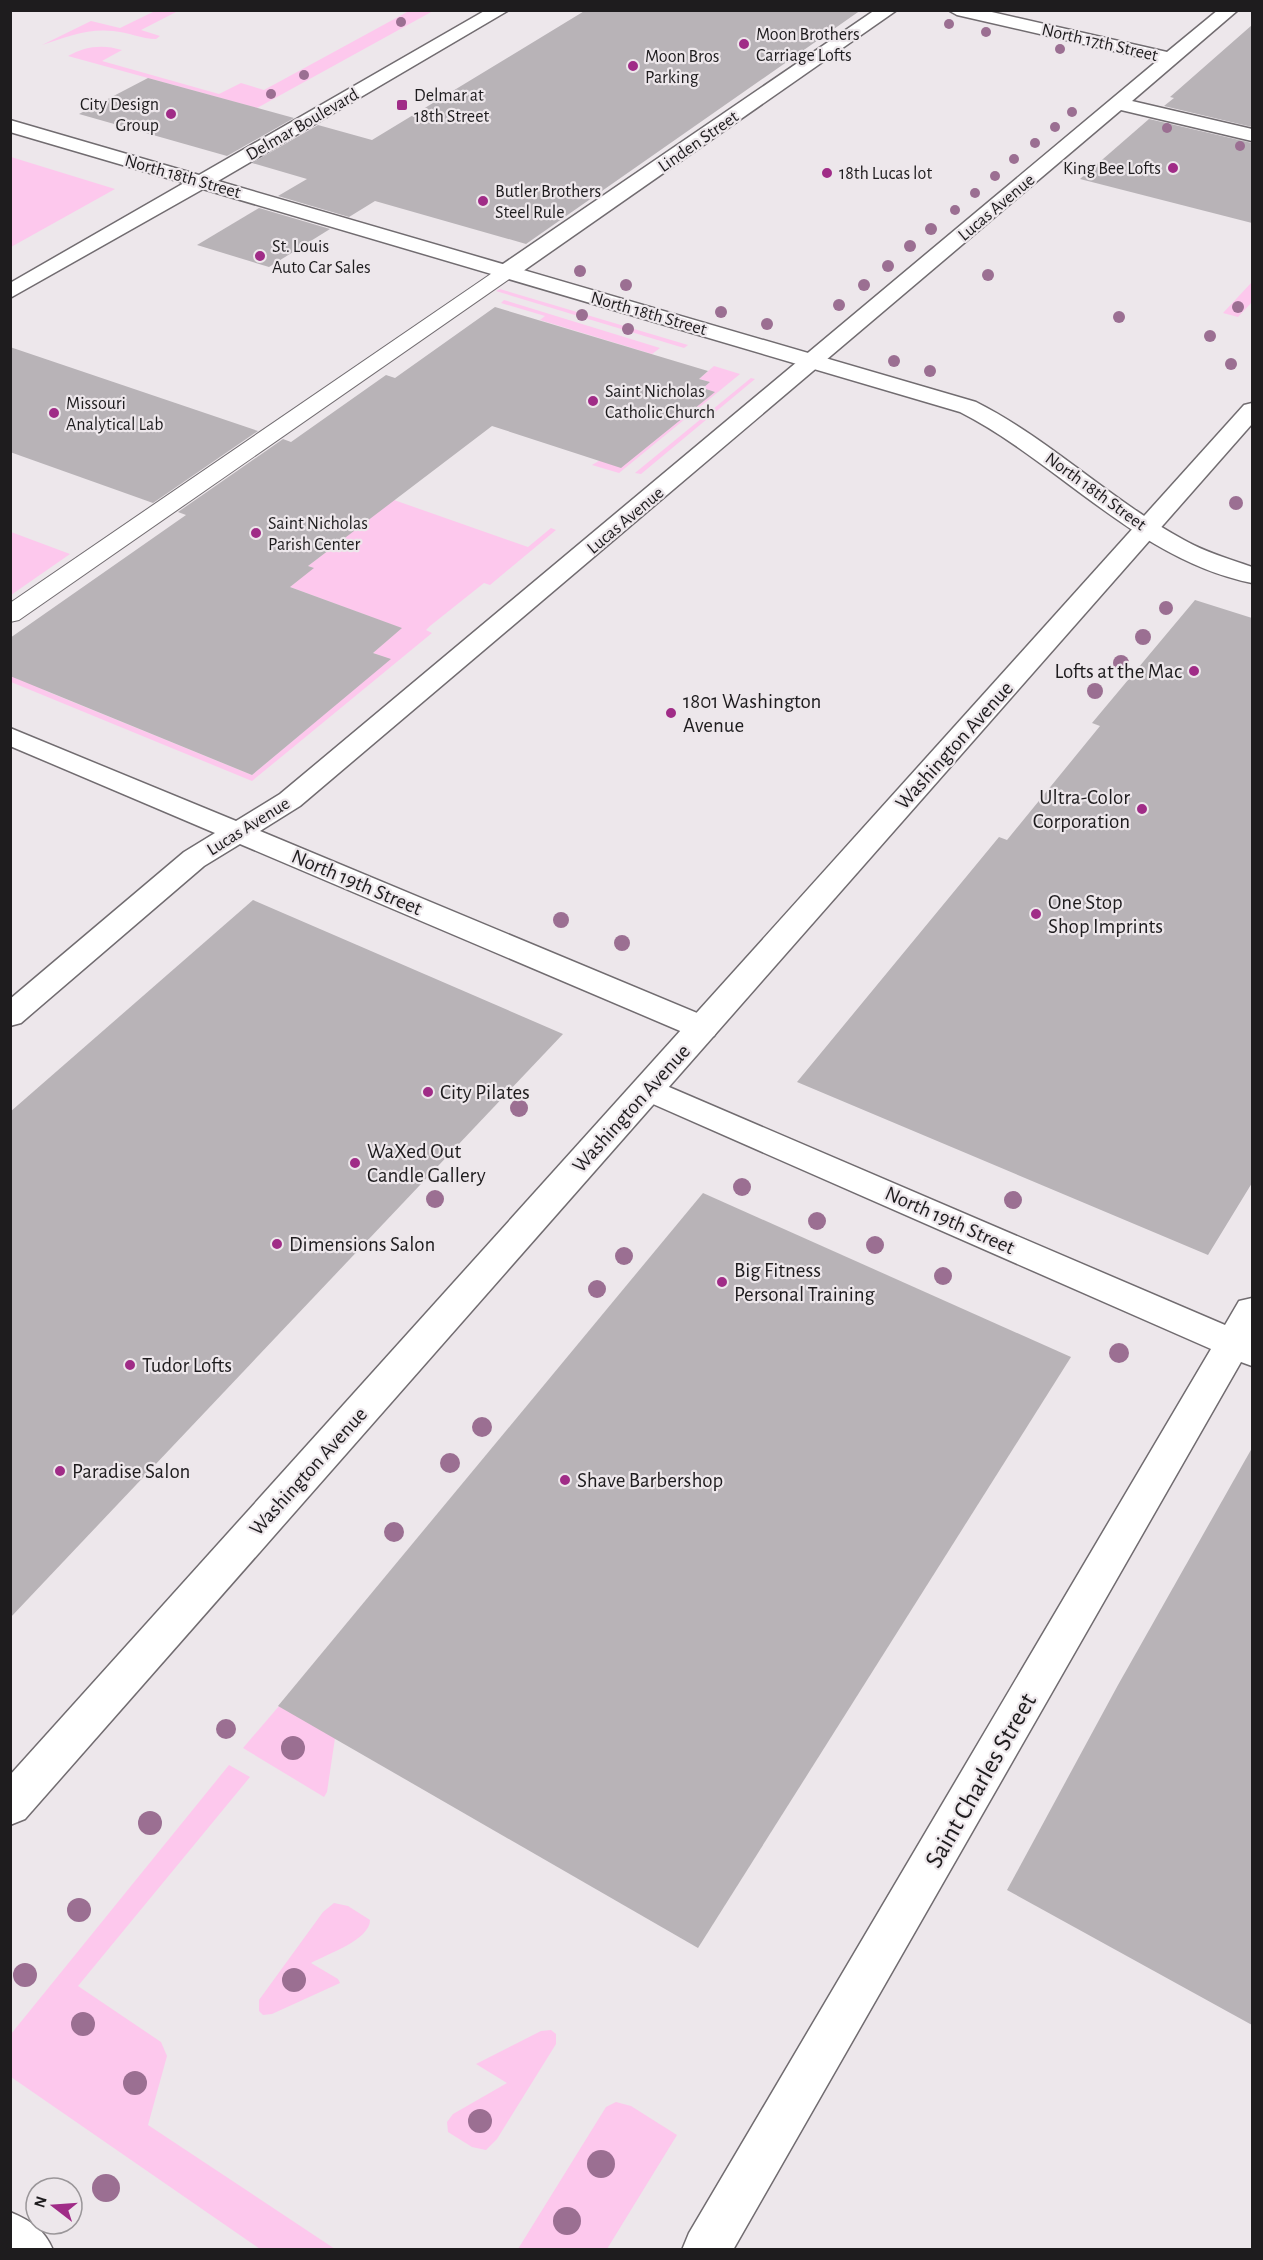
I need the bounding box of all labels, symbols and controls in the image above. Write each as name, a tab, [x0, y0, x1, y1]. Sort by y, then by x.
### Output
street label: North 17th Street	[1040, 21, 1160, 65]
place label: Moon Brothers Carriage Lofts	[756, 26, 860, 65]
marker: Moon Brothers Carriage Lofts	[737, 37, 751, 51]
place label: Moon Bros Parking	[645, 48, 719, 87]
marker: Moon Bros Parking	[626, 59, 640, 73]
street label: Delmar Boulevard	[243, 85, 362, 164]
place label: Delmar at 18th Street	[414, 87, 489, 126]
place label: City Design Group	[80, 96, 159, 135]
marker: Delmar at 18th Street	[395, 98, 409, 112]
marker: City Design Group	[164, 107, 178, 121]
street label: Linden Street	[655, 108, 742, 176]
street label: North 18th Street	[123, 152, 243, 202]
place label: King Bee Lofts	[1063, 160, 1161, 178]
marker: King Bee Lofts	[1166, 161, 1180, 175]
place label: 18th Lucas lot	[839, 165, 932, 183]
marker: 18th Lucas lot	[820, 166, 834, 180]
street label: Lucas Avenue	[955, 171, 1038, 245]
place label: Butler Brothers Steel Rule	[495, 183, 601, 222]
marker: Butler Brothers Steel Rule	[476, 194, 490, 208]
place label: St. Louis Auto Car Sales	[272, 238, 371, 277]
marker: St. Louis Auto Car Sales	[253, 249, 267, 263]
street label: North 18th Street	[589, 289, 709, 339]
place label: Saint Nicholas Catholic Church	[605, 383, 715, 422]
marker: Saint Nicholas Catholic Church	[586, 394, 600, 408]
place label: Missouri Analytical Lab	[66, 395, 164, 434]
marker: Missouri Analytical Lab	[47, 406, 61, 420]
street label: North 18th Street	[1042, 449, 1149, 534]
street label: Lucas Avenue	[584, 484, 667, 558]
place label: Saint Nicholas Parish Center	[268, 515, 368, 554]
marker: Saint Nicholas Parish Center	[249, 526, 263, 540]
place label: Lofts at the Mac	[1054, 661, 1182, 682]
marker: Lofts at the Mac	[1187, 664, 1201, 678]
street label: Washington Avenue	[892, 677, 1017, 813]
place label: 1801 Washington Avenue	[683, 691, 821, 736]
marker: 1801 Washington Avenue	[664, 706, 678, 720]
place label: Ultra-Color Corporation	[1033, 787, 1130, 832]
street label: Lucas Avenue	[204, 794, 293, 859]
marker: Ultra-Color Corporation	[1135, 802, 1149, 816]
street label: North 19th Street	[288, 846, 425, 919]
place label: One Stop Shop Imprints	[1048, 892, 1163, 937]
marker: One Stop Shop Imprints	[1029, 907, 1043, 921]
street label: Washington Avenue	[569, 1040, 694, 1176]
place label: City Pilates	[440, 1082, 530, 1103]
marker: City Pilates	[421, 1085, 435, 1099]
place label: WaXed Out Candle Gallery	[367, 1141, 486, 1186]
marker: WaXed Out Candle Gallery	[348, 1156, 362, 1170]
street label: North 19th Street	[882, 1182, 1018, 1259]
place label: Dimensions Salon	[289, 1234, 435, 1255]
marker: Dimensions Salon	[270, 1237, 284, 1251]
place label: Big Fitness Personal Training	[734, 1260, 876, 1305]
marker: Big Fitness Personal Training	[715, 1275, 729, 1289]
place label: Tudor Lofts	[142, 1355, 232, 1376]
marker: Tudor Lofts	[123, 1358, 137, 1372]
street label: Washington Avenue	[246, 1403, 371, 1539]
place label: Paradise Salon	[72, 1461, 190, 1482]
marker: Paradise Salon	[53, 1464, 67, 1478]
place label: Shave Barbershop	[577, 1470, 723, 1491]
marker: Shave Barbershop	[558, 1473, 572, 1487]
street label: Saint Charles Street	[920, 1689, 1041, 1872]
north arrow	[24, 2176, 84, 2236]
text: N	[31, 2194, 50, 2210]

